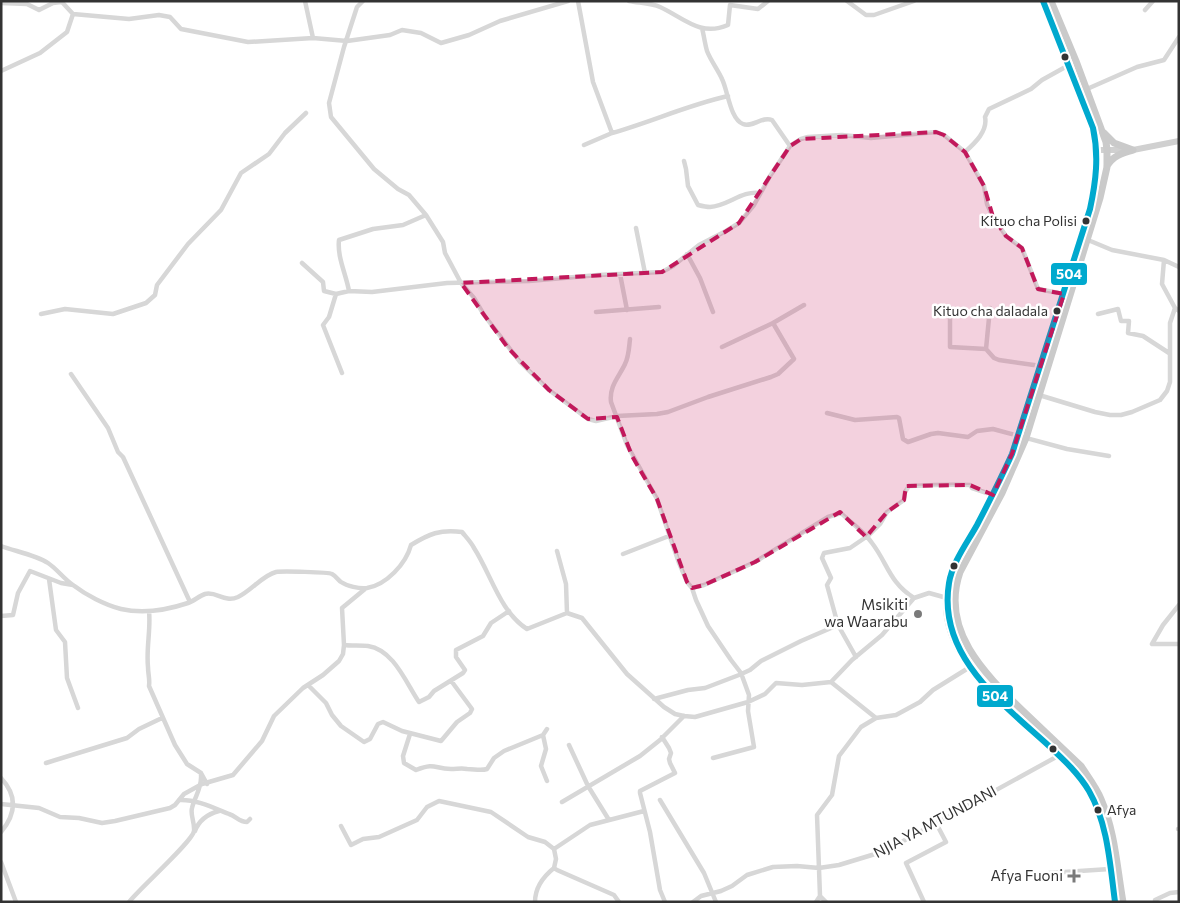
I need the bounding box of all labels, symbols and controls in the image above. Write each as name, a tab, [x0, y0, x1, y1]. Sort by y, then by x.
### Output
unlabelled marker	[1060, 52, 1070, 62]
place label: Kituo cha Polisi	[980, 212, 1077, 229]
marker: Kituo cha Polisi	[1081, 216, 1091, 226]
line badge: 504	[1050, 262, 1088, 286]
text: 504	[1056, 265, 1082, 282]
place label: Kituo cha daladala	[933, 302, 1048, 319]
marker: Kituo cha daladala	[1052, 306, 1062, 316]
unlabelled marker	[949, 561, 959, 571]
place label: Msikiti wa Waarabu	[824, 595, 908, 630]
marker: Msikiti wa Waarabu	[912, 608, 924, 620]
line badge: 504	[976, 684, 1014, 708]
text: 504	[982, 687, 1008, 704]
unlabelled marker	[1048, 744, 1058, 754]
street label: NJIA YA MTUNDANI	[870, 781, 999, 861]
place label: Afya	[1107, 801, 1136, 818]
marker: Afya	[1093, 805, 1103, 815]
place label: Afya Fuoni	[991, 866, 1063, 884]
marker: Afya Fuoni	[1067, 869, 1081, 883]

